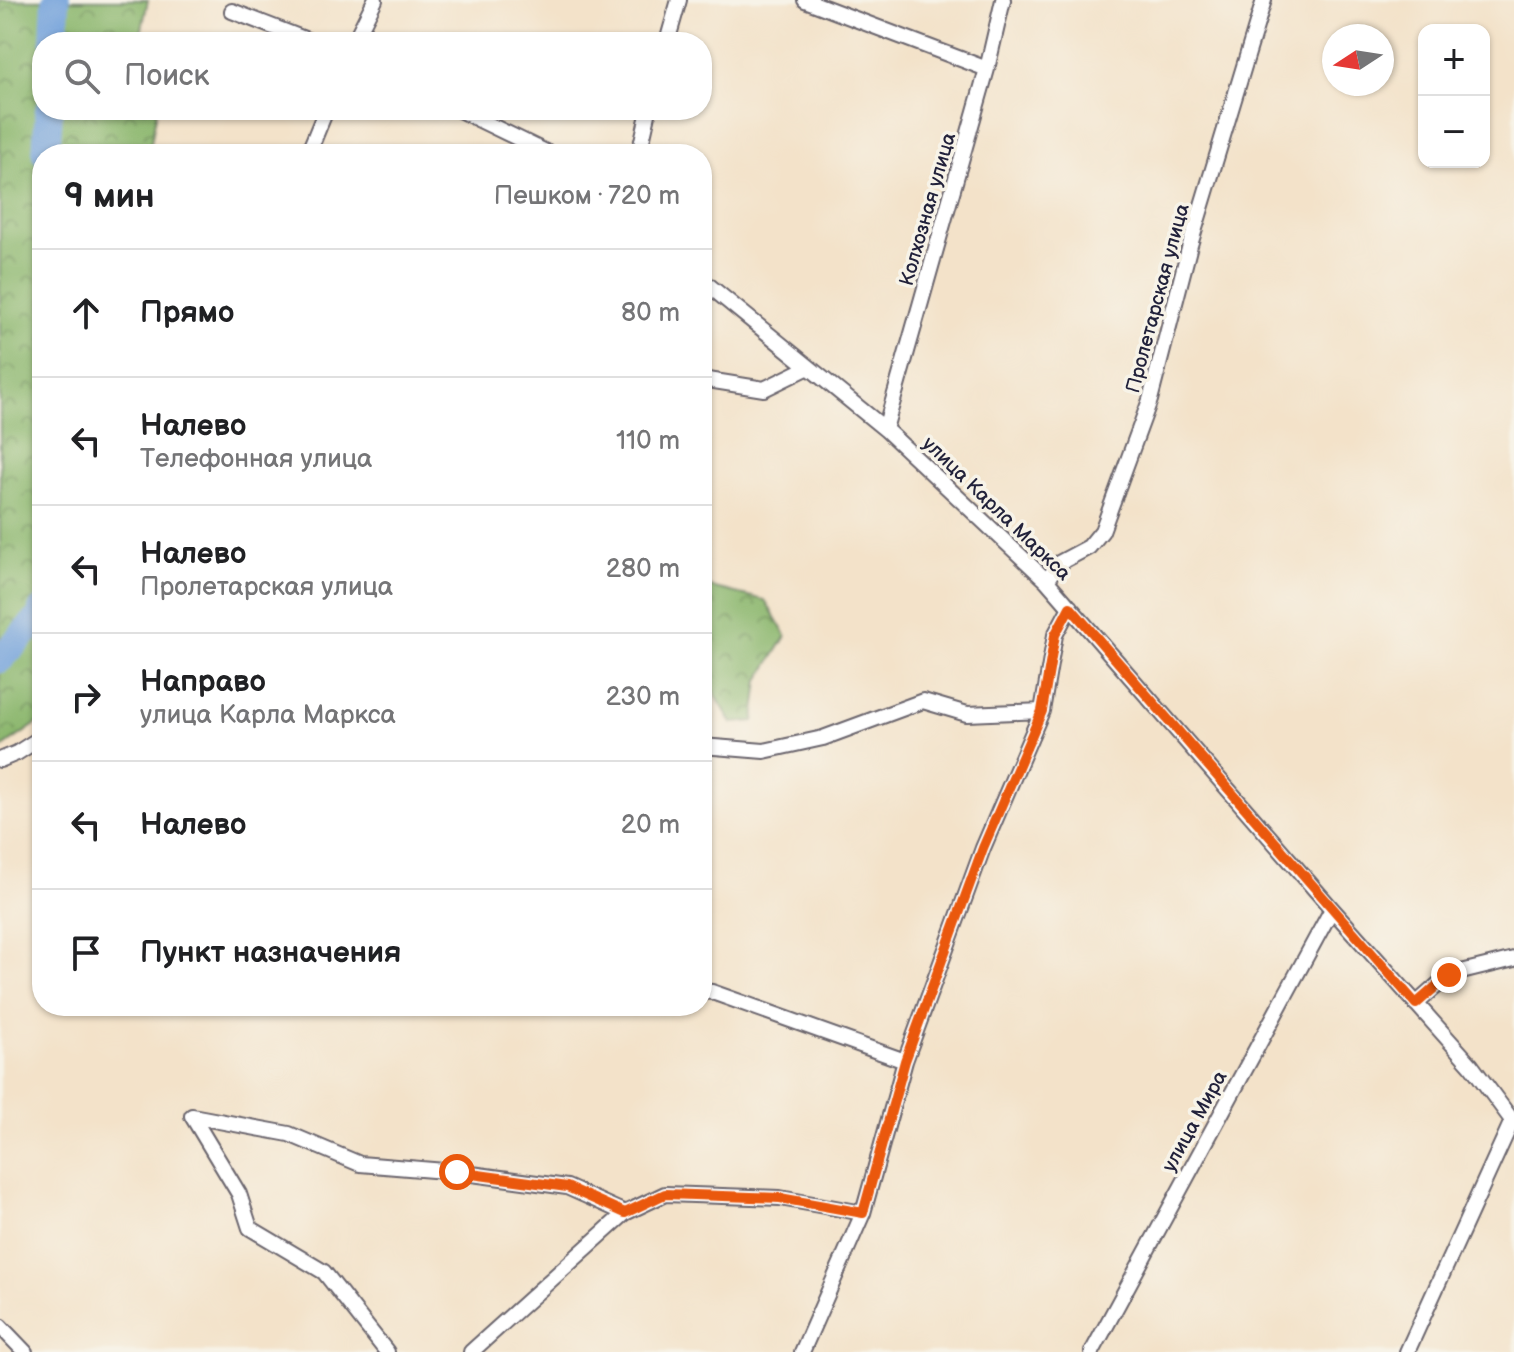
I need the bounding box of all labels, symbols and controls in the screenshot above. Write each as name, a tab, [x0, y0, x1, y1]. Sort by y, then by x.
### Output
north arrow	[1322, 24, 1394, 96]
map controls	[1418, 24, 1490, 168]
button: +	[1418, 24, 1490, 96]
search box	[32, 32, 712, 120]
icon: search	[60, 54, 104, 98]
text: Поиск	[124, 58, 210, 94]
button: −	[1418, 96, 1490, 168]
street label: Колхозная улица	[895, 130, 961, 289]
text: 9 мин	[64, 176, 155, 217]
text: Пешком · 720 m	[494, 181, 680, 212]
street label: Пролетарская улица	[1121, 201, 1195, 395]
icon: ahead	[64, 291, 108, 335]
text: Прямо	[140, 295, 234, 331]
text: 80 m	[621, 298, 680, 329]
text: Налево	[140, 408, 246, 444]
icon: left	[64, 419, 108, 463]
text: 110 m	[616, 426, 680, 457]
street label: улица Карла Маркса	[917, 432, 1076, 586]
text: Телефонная улица	[140, 444, 372, 475]
text: Налево	[140, 536, 246, 572]
icon: left	[64, 547, 108, 591]
text: 280 m	[606, 554, 680, 585]
text: Пролетарская улица	[140, 572, 393, 603]
text: Направо	[140, 664, 266, 700]
icon: right	[64, 675, 108, 719]
text: 230 m	[605, 682, 680, 713]
text: улица Карла Маркса	[140, 700, 396, 731]
icon: left	[64, 803, 108, 847]
text: Налево	[140, 807, 246, 843]
text: 20 m	[621, 810, 680, 841]
icon: arrive	[64, 931, 108, 975]
text: Пункт назначения	[140, 935, 401, 971]
route end	[1431, 957, 1467, 993]
street label: улица Мира	[1157, 1067, 1233, 1176]
route start	[439, 1154, 475, 1190]

